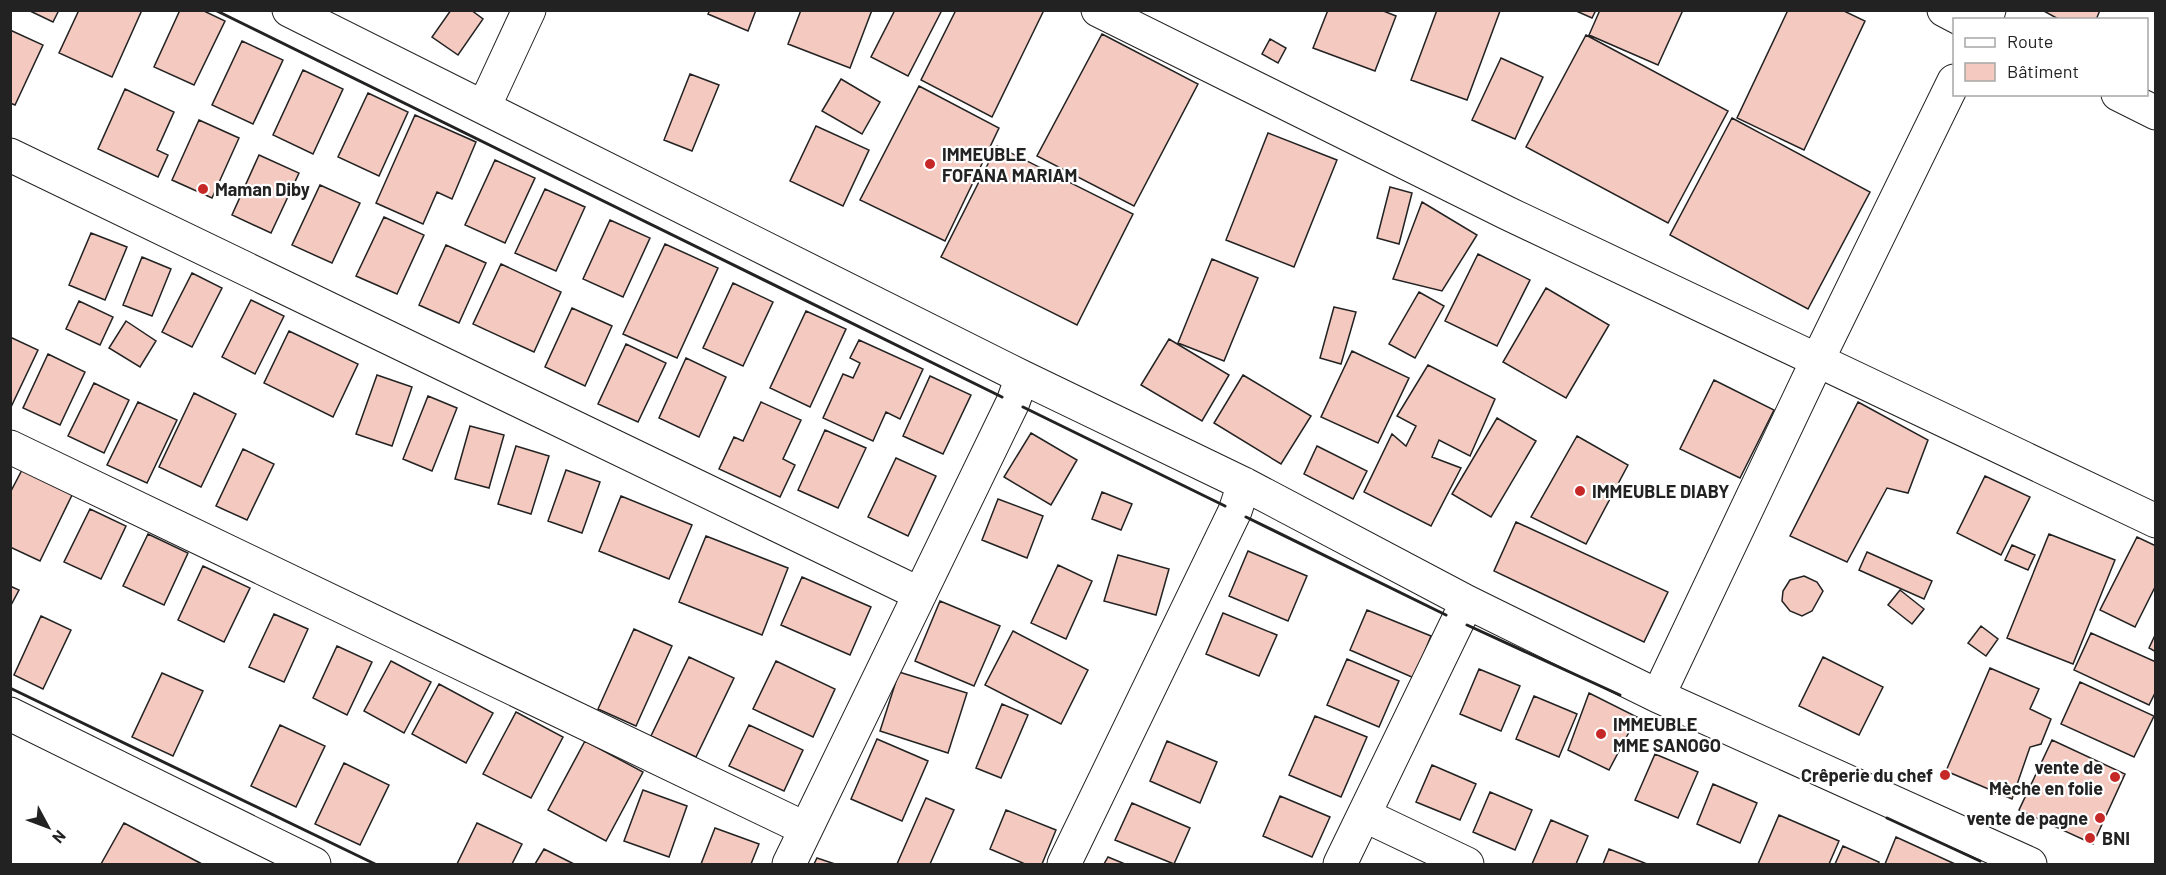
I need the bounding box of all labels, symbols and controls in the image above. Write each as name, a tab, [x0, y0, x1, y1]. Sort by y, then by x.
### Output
legend	[1953, 18, 2148, 96]
text: Route	[2007, 30, 2053, 52]
text: Bâtiment	[2007, 60, 2079, 82]
place label: IMMEUBLE FOFANA MARIAM	[942, 143, 1077, 186]
marker: IMMEUBLE FOFANA MARIAM	[923, 157, 937, 171]
place label: Maman Diby	[215, 178, 310, 200]
marker: Maman Diby	[196, 182, 210, 196]
place label: IMMEUBLE DIABY	[1592, 480, 1729, 502]
marker: IMMEUBLE DIABY	[1573, 484, 1587, 498]
place label: IMMEUBLE MME SANOGO	[1613, 713, 1721, 756]
marker: IMMEUBLE MME SANOGO	[1594, 727, 1608, 741]
place label: vente de Mèche en folie	[1989, 756, 2103, 799]
place label: Crêperie du chef	[1801, 764, 1933, 786]
marker: Crêperie du chef	[1938, 768, 1952, 782]
marker: vente de Mèche en folie	[2108, 770, 2122, 784]
north arrow	[18, 797, 78, 857]
place label: vente de pagne	[1966, 807, 2088, 829]
marker: vente de pagne	[2093, 811, 2107, 825]
text: N	[49, 827, 70, 847]
place label: BNI	[2102, 827, 2130, 849]
marker: BNI	[2083, 831, 2097, 845]

